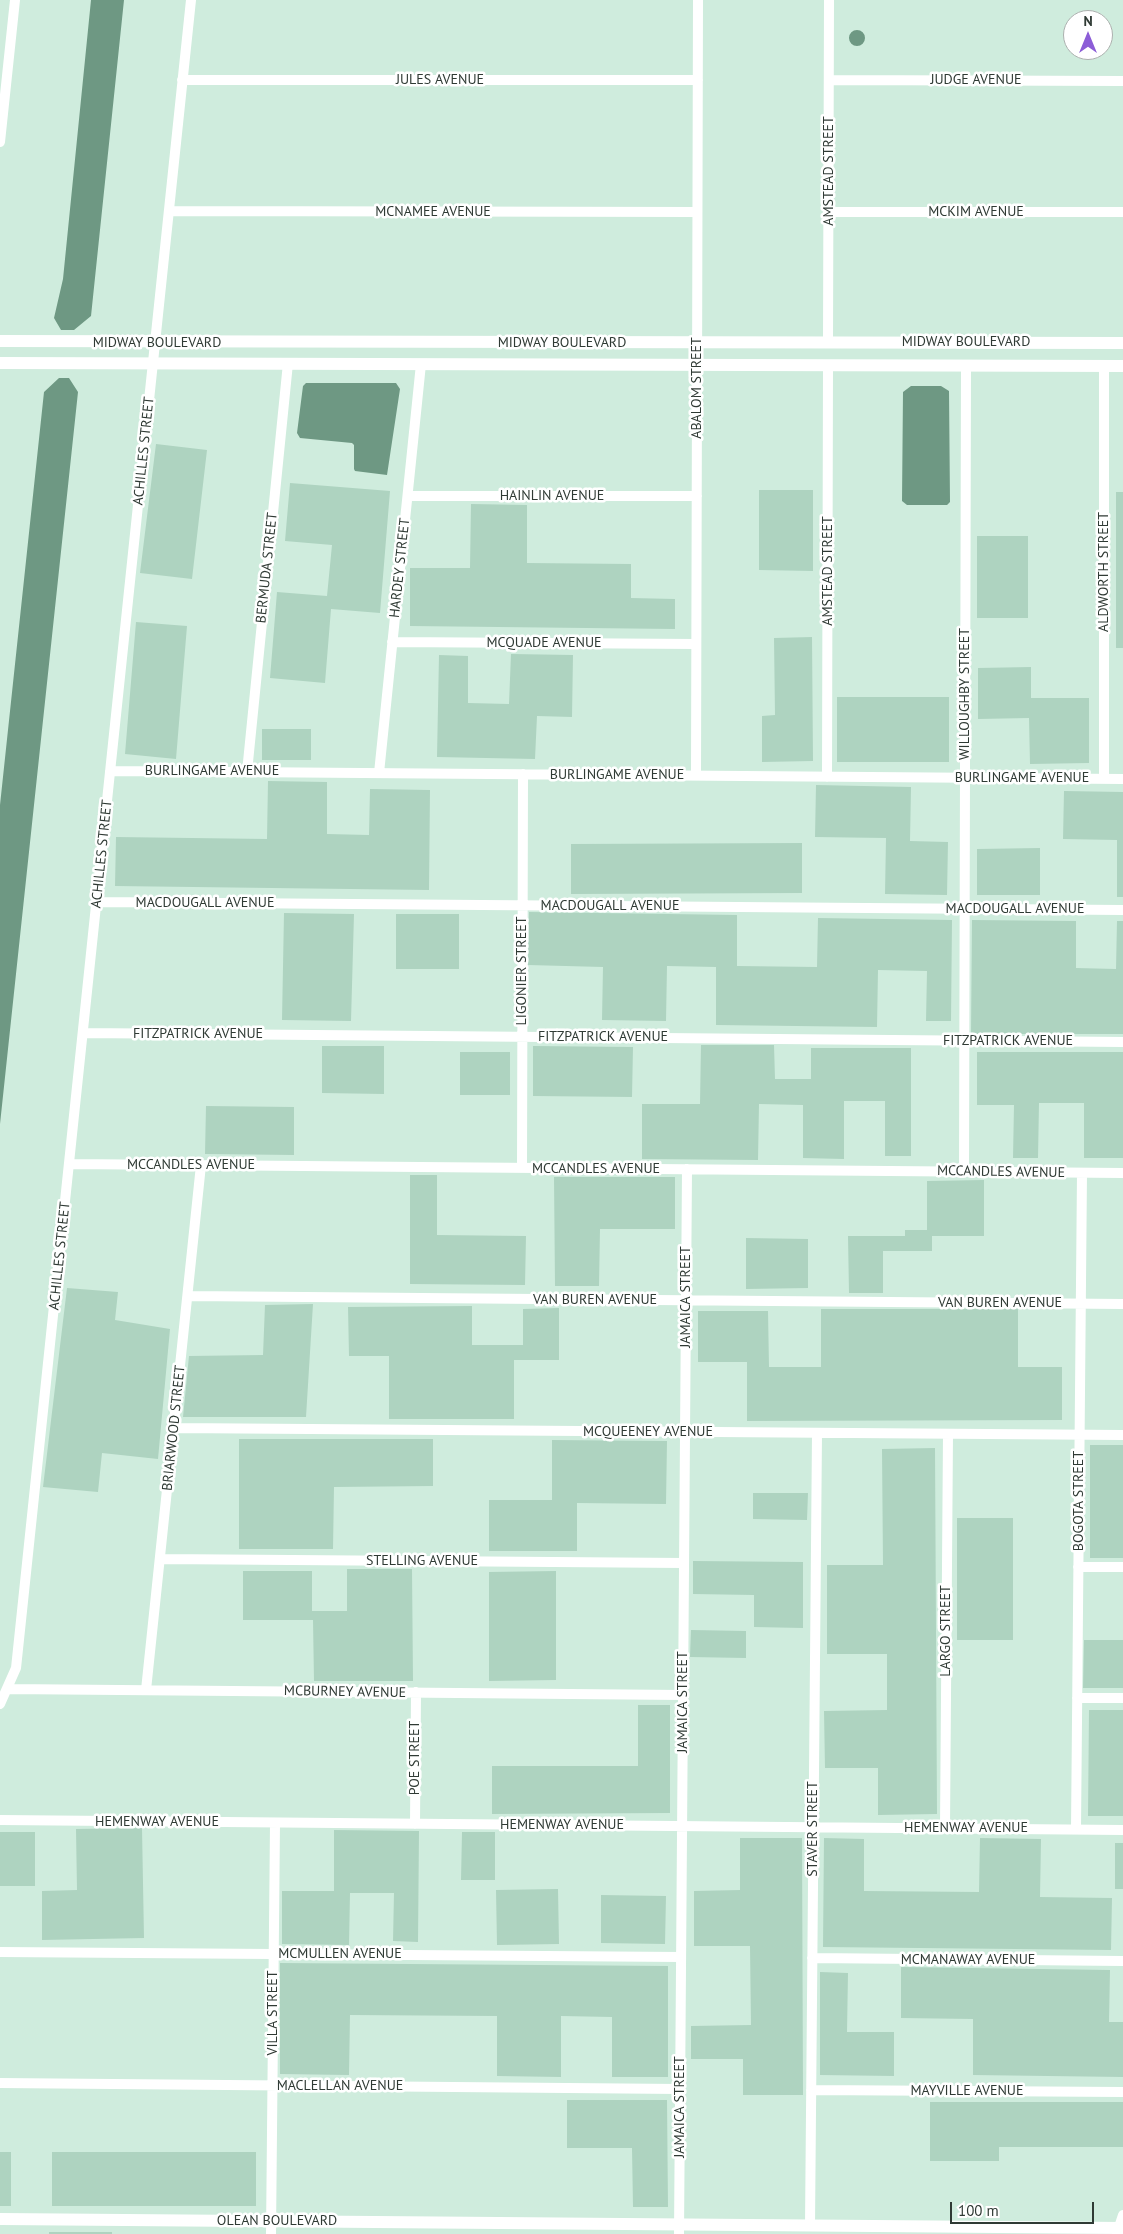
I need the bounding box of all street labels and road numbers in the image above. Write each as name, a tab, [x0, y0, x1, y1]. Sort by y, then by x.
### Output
street label: JULES AVENUE	[396, 72, 484, 88]
street label: JUDGE AVENUE	[930, 72, 1022, 88]
street label: AMSTEAD STREET	[821, 116, 837, 226]
street label: MCNAMEE AVENUE	[375, 204, 491, 220]
street label: MCKIM AVENUE	[928, 204, 1024, 220]
street label: MIDWAY BOULEVARD	[902, 334, 1030, 350]
street label: MIDWAY BOULEVARD	[93, 335, 221, 351]
street label: MIDWAY BOULEVARD	[498, 335, 626, 351]
street label: ABALOM STREET	[689, 337, 705, 439]
street label: ACHILLES STREET	[130, 396, 158, 506]
street label: HAINLIN AVENUE	[500, 488, 604, 504]
street label: BERMUDA STREET	[253, 512, 281, 624]
street label: ALDWORTH STREET	[1096, 512, 1112, 632]
street label: AMSTEAD STREET	[820, 516, 836, 626]
street label: HARDEY STREET	[386, 517, 414, 619]
street label: WILLOUGHBY STREET	[957, 628, 973, 760]
street label: MCQUADE AVENUE	[486, 635, 602, 651]
street label: BURLINGAME AVENUE	[145, 763, 279, 779]
street label: BURLINGAME AVENUE	[550, 767, 684, 783]
street label: BURLINGAME AVENUE	[955, 770, 1089, 786]
street label: ACHILLES STREET	[88, 799, 116, 909]
street label: MACDOUGALL AVENUE	[136, 895, 274, 911]
street label: MACDOUGALL AVENUE	[541, 898, 679, 914]
street label: MACDOUGALL AVENUE	[946, 901, 1084, 917]
street label: LIGONIER STREET	[514, 917, 530, 1025]
street label: FITZPATRICK AVENUE	[133, 1026, 263, 1042]
street label: FITZPATRICK AVENUE	[538, 1029, 668, 1045]
street label: FITZPATRICK AVENUE	[943, 1033, 1073, 1049]
street label: MCCANDLES AVENUE	[127, 1157, 255, 1173]
street label: MCCANDLES AVENUE	[532, 1161, 660, 1177]
street label: MCCANDLES AVENUE	[937, 1162, 1065, 1182]
street label: ACHILLES STREET	[46, 1201, 74, 1311]
street label: JAMAICA STREET	[678, 1246, 694, 1348]
street label: VAN BUREN AVENUE	[533, 1292, 657, 1308]
street label: VAN BUREN AVENUE	[938, 1295, 1062, 1311]
street label: BRIARWOOD STREET	[159, 1364, 189, 1492]
street label: MCQUEENEY AVENUE	[583, 1424, 713, 1440]
street label: BOGOTA STREET	[1071, 1451, 1087, 1551]
street label: STELLING AVENUE	[366, 1553, 478, 1569]
street label: LARGO STREET	[938, 1585, 954, 1677]
street label: JAMAICA STREET	[675, 1651, 691, 1753]
street label: MCBURNEY AVENUE	[284, 1683, 406, 1701]
street label: POE STREET	[407, 1721, 423, 1795]
street label: STAVER STREET	[805, 1781, 821, 1877]
street label: HEMENWAY AVENUE	[95, 1814, 219, 1830]
street label: HEMENWAY AVENUE	[500, 1817, 624, 1833]
street label: HEMENWAY AVENUE	[904, 1820, 1028, 1836]
street label: MCMULLEN AVENUE	[278, 1946, 402, 1962]
street label: MCMANAWAY AVENUE	[901, 1952, 1035, 1968]
street label: VILLA STREET	[265, 1971, 281, 2055]
street label: JAMAICA STREET	[672, 2056, 688, 2158]
street label: MACLELLAN AVENUE	[277, 2078, 403, 2094]
street label: MAYVILLE AVENUE	[911, 2083, 1023, 2099]
street label: OLEAN BOULEVARD	[217, 2213, 337, 2229]

